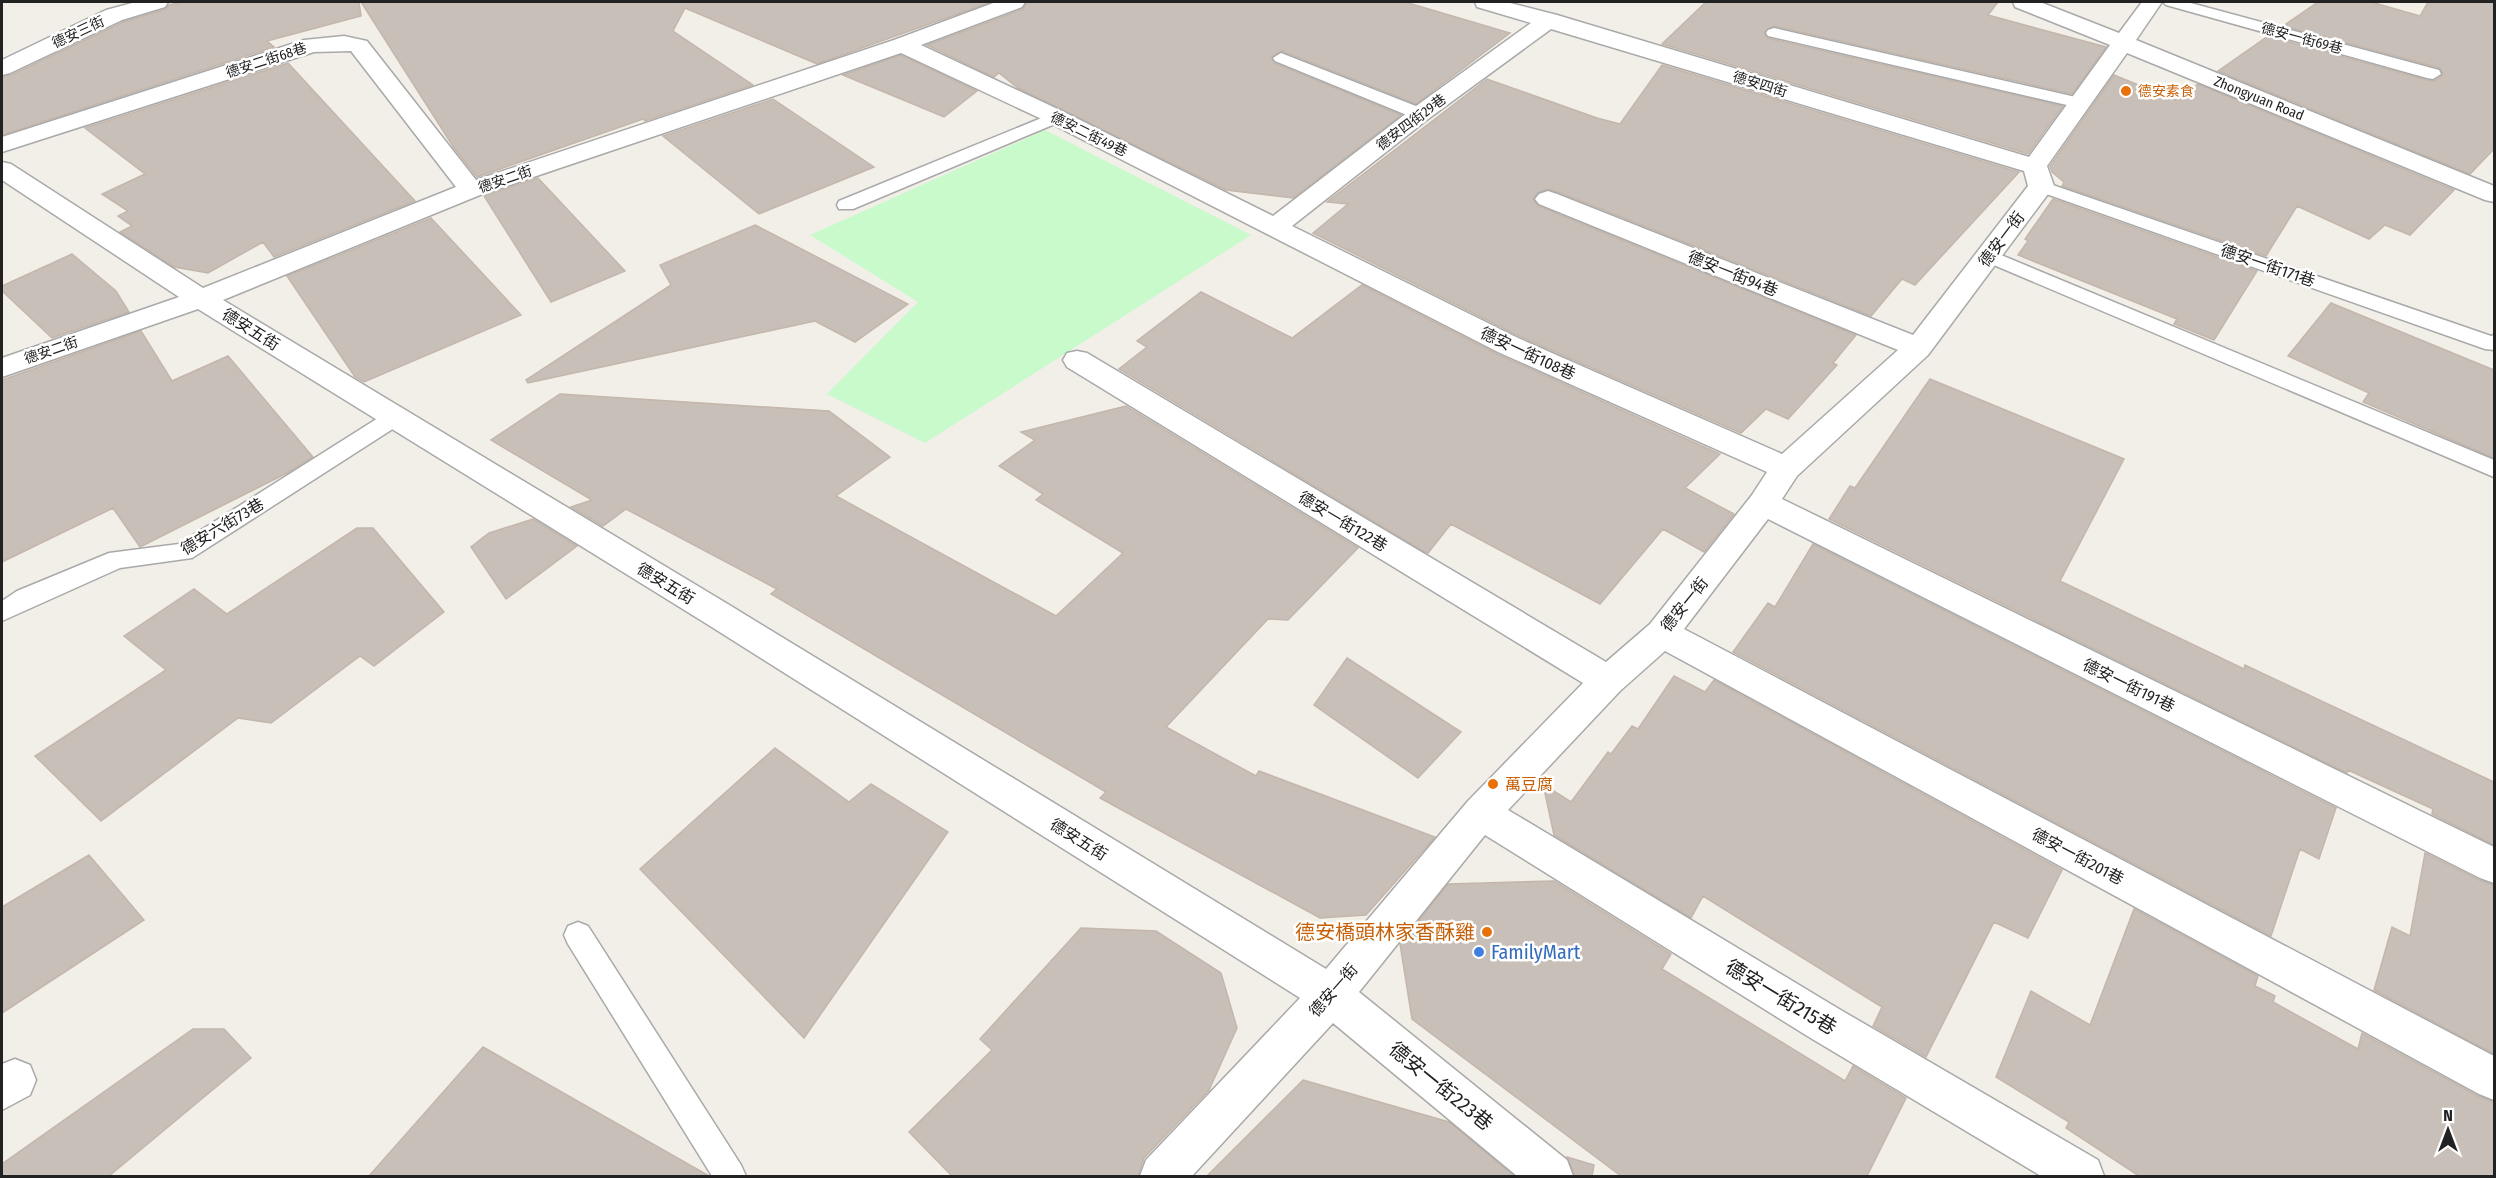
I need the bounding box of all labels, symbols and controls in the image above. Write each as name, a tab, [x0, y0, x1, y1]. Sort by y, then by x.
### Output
street label: 德安三街	[49, 13, 107, 52]
street label: 德安一街69巷	[2259, 19, 2344, 58]
street label: 德安二街68巷	[224, 39, 309, 82]
street label: 德安四街	[1731, 68, 1789, 101]
street label: Zhongyuan Road	[2211, 73, 2306, 124]
place label: 德安素食	[2138, 83, 2194, 100]
marker: 德安素食	[2119, 84, 2133, 98]
street label: 德安四街29巷	[1373, 91, 1450, 154]
street label: 德安二街49巷	[1048, 109, 1130, 160]
street label: 德安二街	[476, 162, 534, 197]
street label: 德安一街	[1975, 208, 2028, 271]
street label: 德安一街171巷	[2218, 240, 2318, 291]
street label: 德安一街94巷	[1685, 247, 1781, 300]
street label: 德安五街	[219, 304, 283, 354]
street label: 德安一街108巷	[1477, 323, 1578, 384]
street label: 德安二街	[22, 333, 80, 368]
street label: 德安一街122巷	[1295, 487, 1391, 555]
street label: 德安六街73巷	[177, 494, 267, 559]
street label: 德安五街	[633, 559, 698, 608]
street label: 德安一街	[1657, 573, 1712, 635]
street label: 德安一街191巷	[2080, 655, 2178, 716]
place label: 萬豆腐	[1505, 775, 1553, 794]
marker: 萬豆腐	[1486, 777, 1500, 791]
street label: 德安五街	[1047, 814, 1111, 864]
street label: 德安一街201巷	[2029, 824, 2127, 889]
place label: 德安橋頭林家香酥雞	[1295, 920, 1475, 944]
marker: 德安橋頭林家香酥雞	[1480, 925, 1494, 939]
place label: FamilyMart	[1491, 940, 1581, 964]
marker: FamilyMart	[1472, 945, 1486, 959]
street label: 德安一街215巷	[1721, 954, 1841, 1040]
street label: 德安一街	[1305, 960, 1362, 1021]
street label: 德安一街223巷	[1384, 1037, 1498, 1135]
north arrow	[2418, 1100, 2478, 1160]
text: N	[2443, 1106, 2453, 1125]

